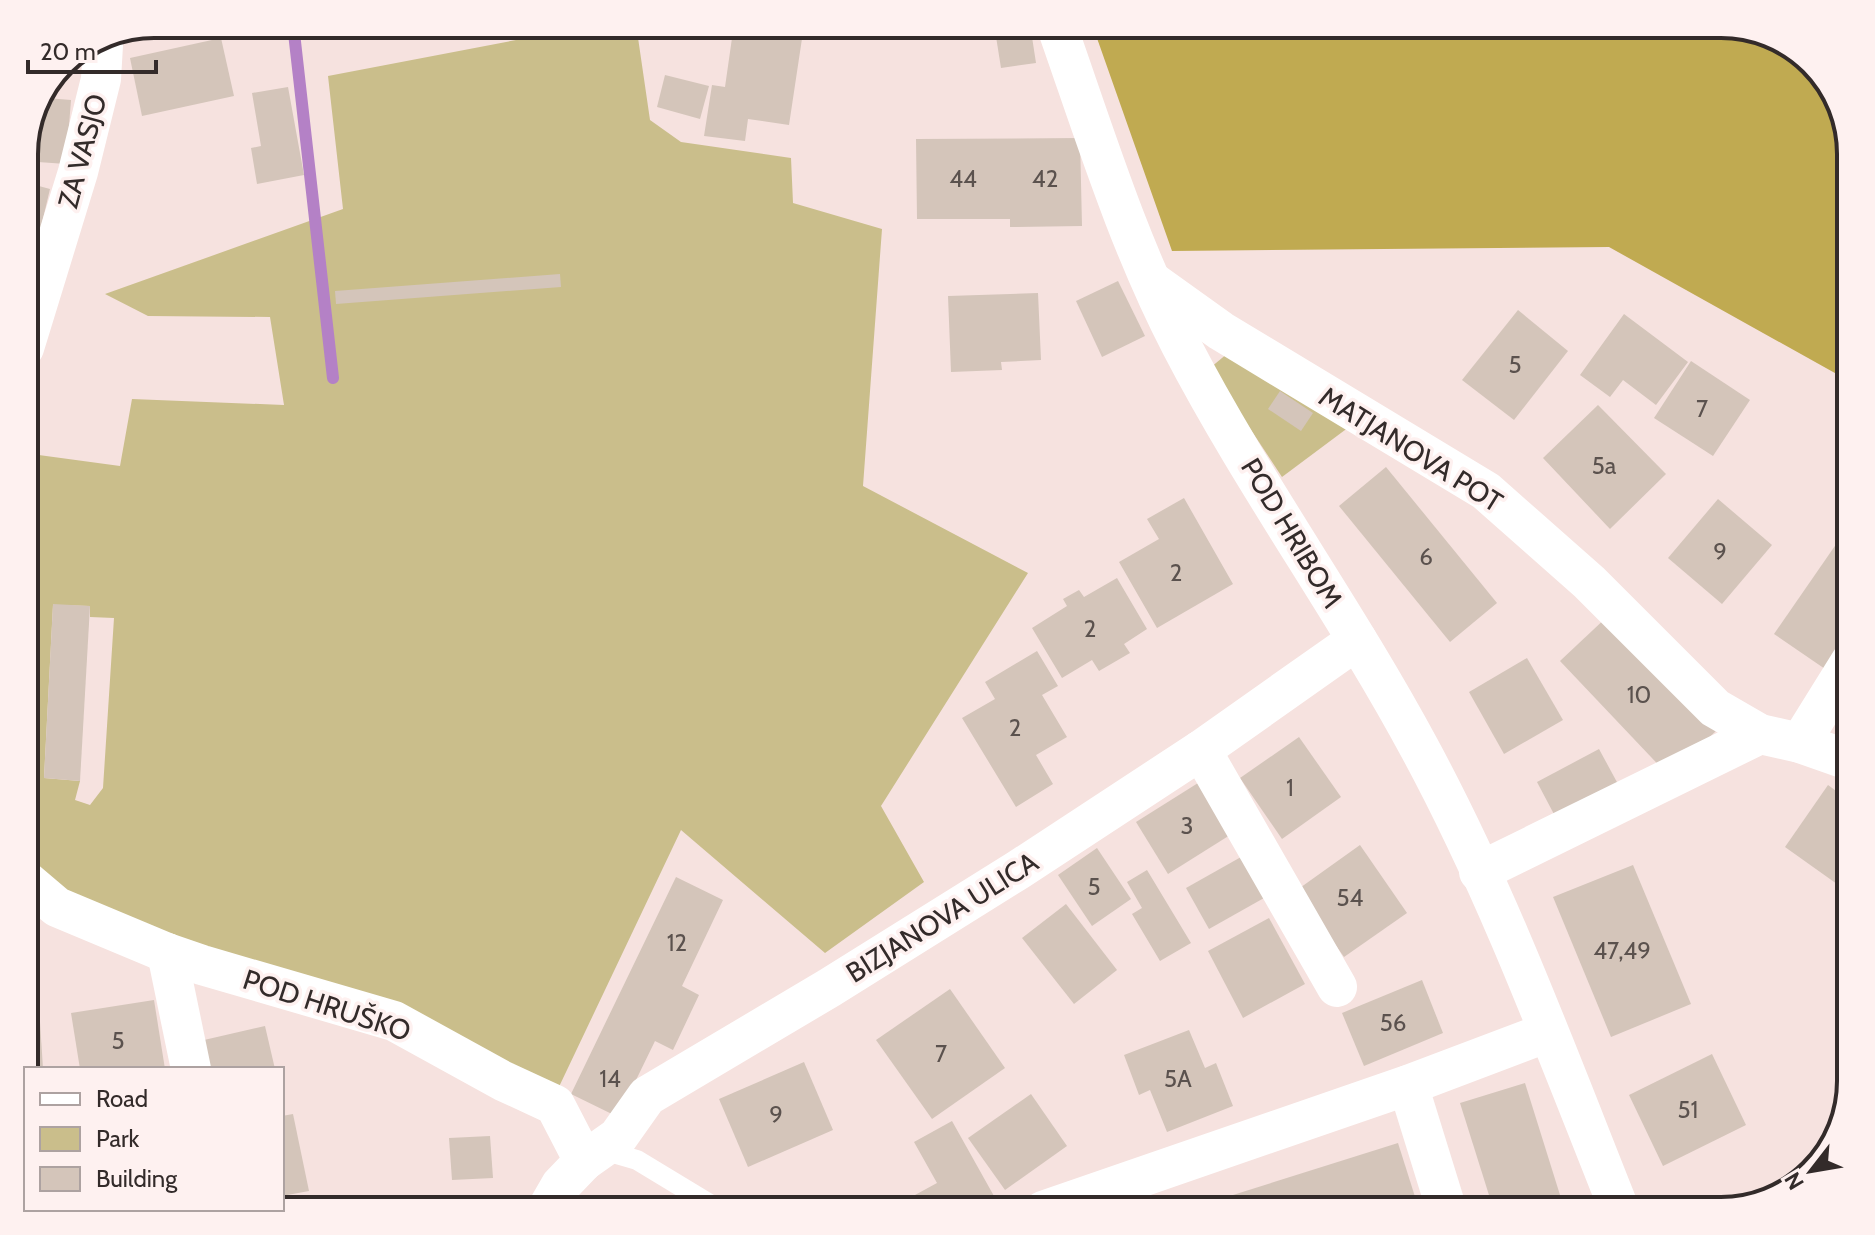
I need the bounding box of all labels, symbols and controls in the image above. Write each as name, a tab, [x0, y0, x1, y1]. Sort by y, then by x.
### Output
scale bar	[28, 24, 156, 74]
text: 20 m	[40, 37, 96, 66]
street label: ZA VASJO	[50, 90, 114, 212]
house number: 44	[949, 164, 977, 193]
house number: 42	[1032, 164, 1058, 193]
house number: 5	[1509, 350, 1521, 379]
street label: MATJANOVA POT	[1313, 379, 1509, 519]
house number: 7	[1696, 394, 1708, 423]
house number: 5a	[1592, 451, 1617, 480]
street label: POD HRIBOM	[1234, 452, 1350, 614]
house number: 9	[1713, 537, 1727, 566]
house number: 6	[1419, 542, 1433, 571]
house number: 2	[1170, 558, 1182, 587]
house number: 2	[1084, 614, 1096, 643]
house number: 10	[1627, 680, 1651, 709]
house number: 2	[1009, 713, 1021, 742]
house number: 1	[1286, 773, 1294, 802]
house number: 3	[1181, 811, 1193, 840]
street label: BIZJANOVA ULICA	[840, 844, 1045, 990]
house number: 5	[1088, 872, 1100, 901]
house number: 54	[1337, 883, 1364, 912]
house number: 12	[667, 928, 687, 957]
house number: 47,49	[1593, 936, 1651, 965]
street label: POD HRUŠKO	[239, 962, 415, 1048]
house number: 56	[1380, 1008, 1406, 1037]
house number: 5	[112, 1026, 124, 1055]
house number: 7	[935, 1039, 947, 1068]
house number: 14	[599, 1064, 621, 1093]
house number: 5A	[1164, 1064, 1192, 1093]
legend	[24, 1067, 284, 1211]
text: Road	[96, 1084, 148, 1113]
house number: 51	[1678, 1095, 1698, 1124]
house number: 9	[769, 1100, 783, 1129]
text: Park	[96, 1124, 139, 1153]
north arrow	[1771, 1131, 1851, 1211]
text: Building	[96, 1164, 178, 1193]
text: N	[1779, 1167, 1810, 1195]

